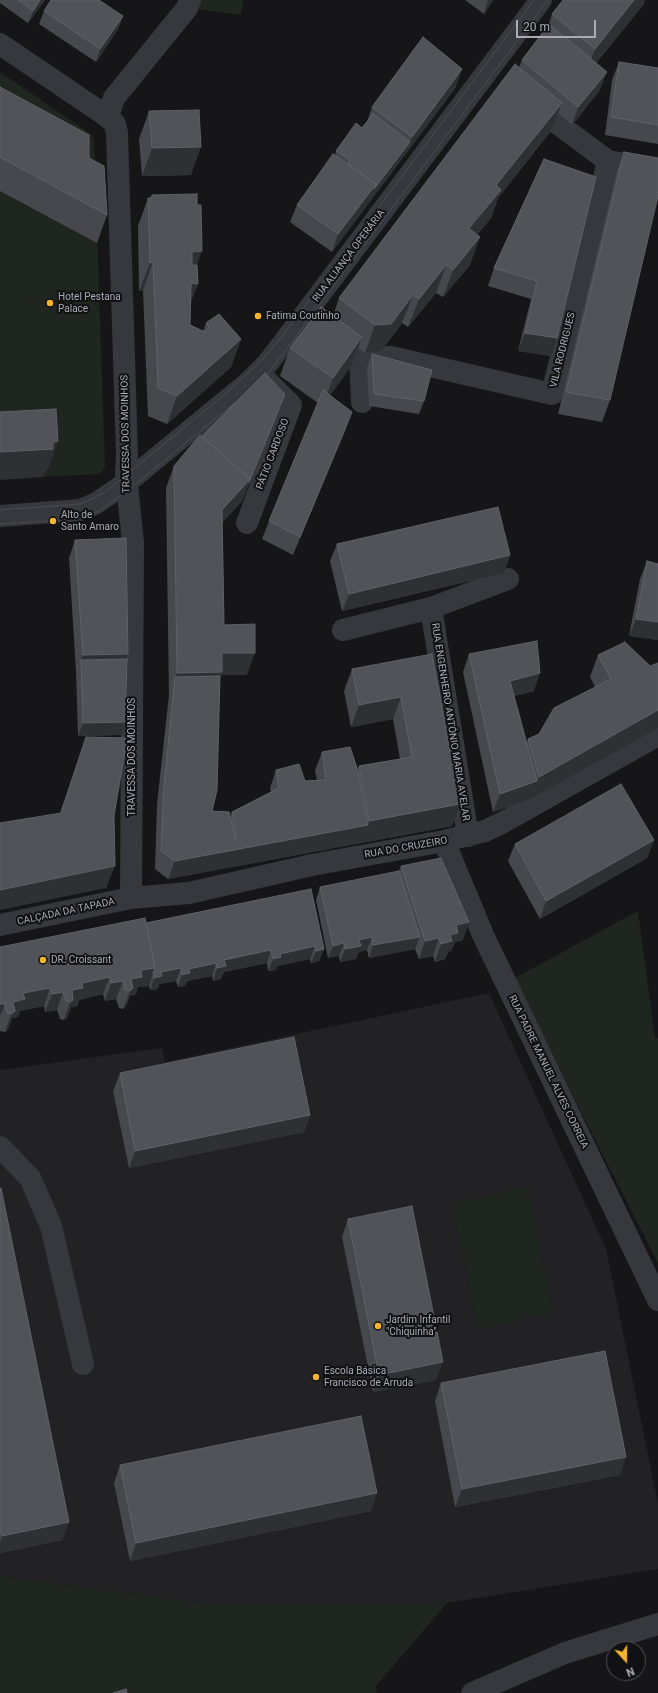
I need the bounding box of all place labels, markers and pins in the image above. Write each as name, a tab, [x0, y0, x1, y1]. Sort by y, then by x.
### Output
place label: Hotel Pestana Palace	[58, 291, 121, 314]
marker: Hotel Pestana Palace	[45, 298, 55, 308]
place label: Fatima Coutinho	[266, 310, 339, 322]
marker: Fatima Coutinho	[253, 311, 263, 321]
place label: Alto de Santo Amaro	[61, 509, 119, 532]
marker: Alto de Santo Amaro	[48, 516, 58, 526]
place label: DR. Croissant	[51, 954, 111, 966]
marker: DR. Croissant	[38, 955, 48, 965]
place label: Jardim Infantil "Chiquinha"	[386, 1314, 450, 1338]
marker: Jardim Infantil "Chiquinha"	[373, 1321, 383, 1331]
place label: Escola Básica Francisco de Arruda	[324, 1365, 413, 1388]
marker: Escola Básica Francisco de Arruda	[311, 1372, 321, 1382]

